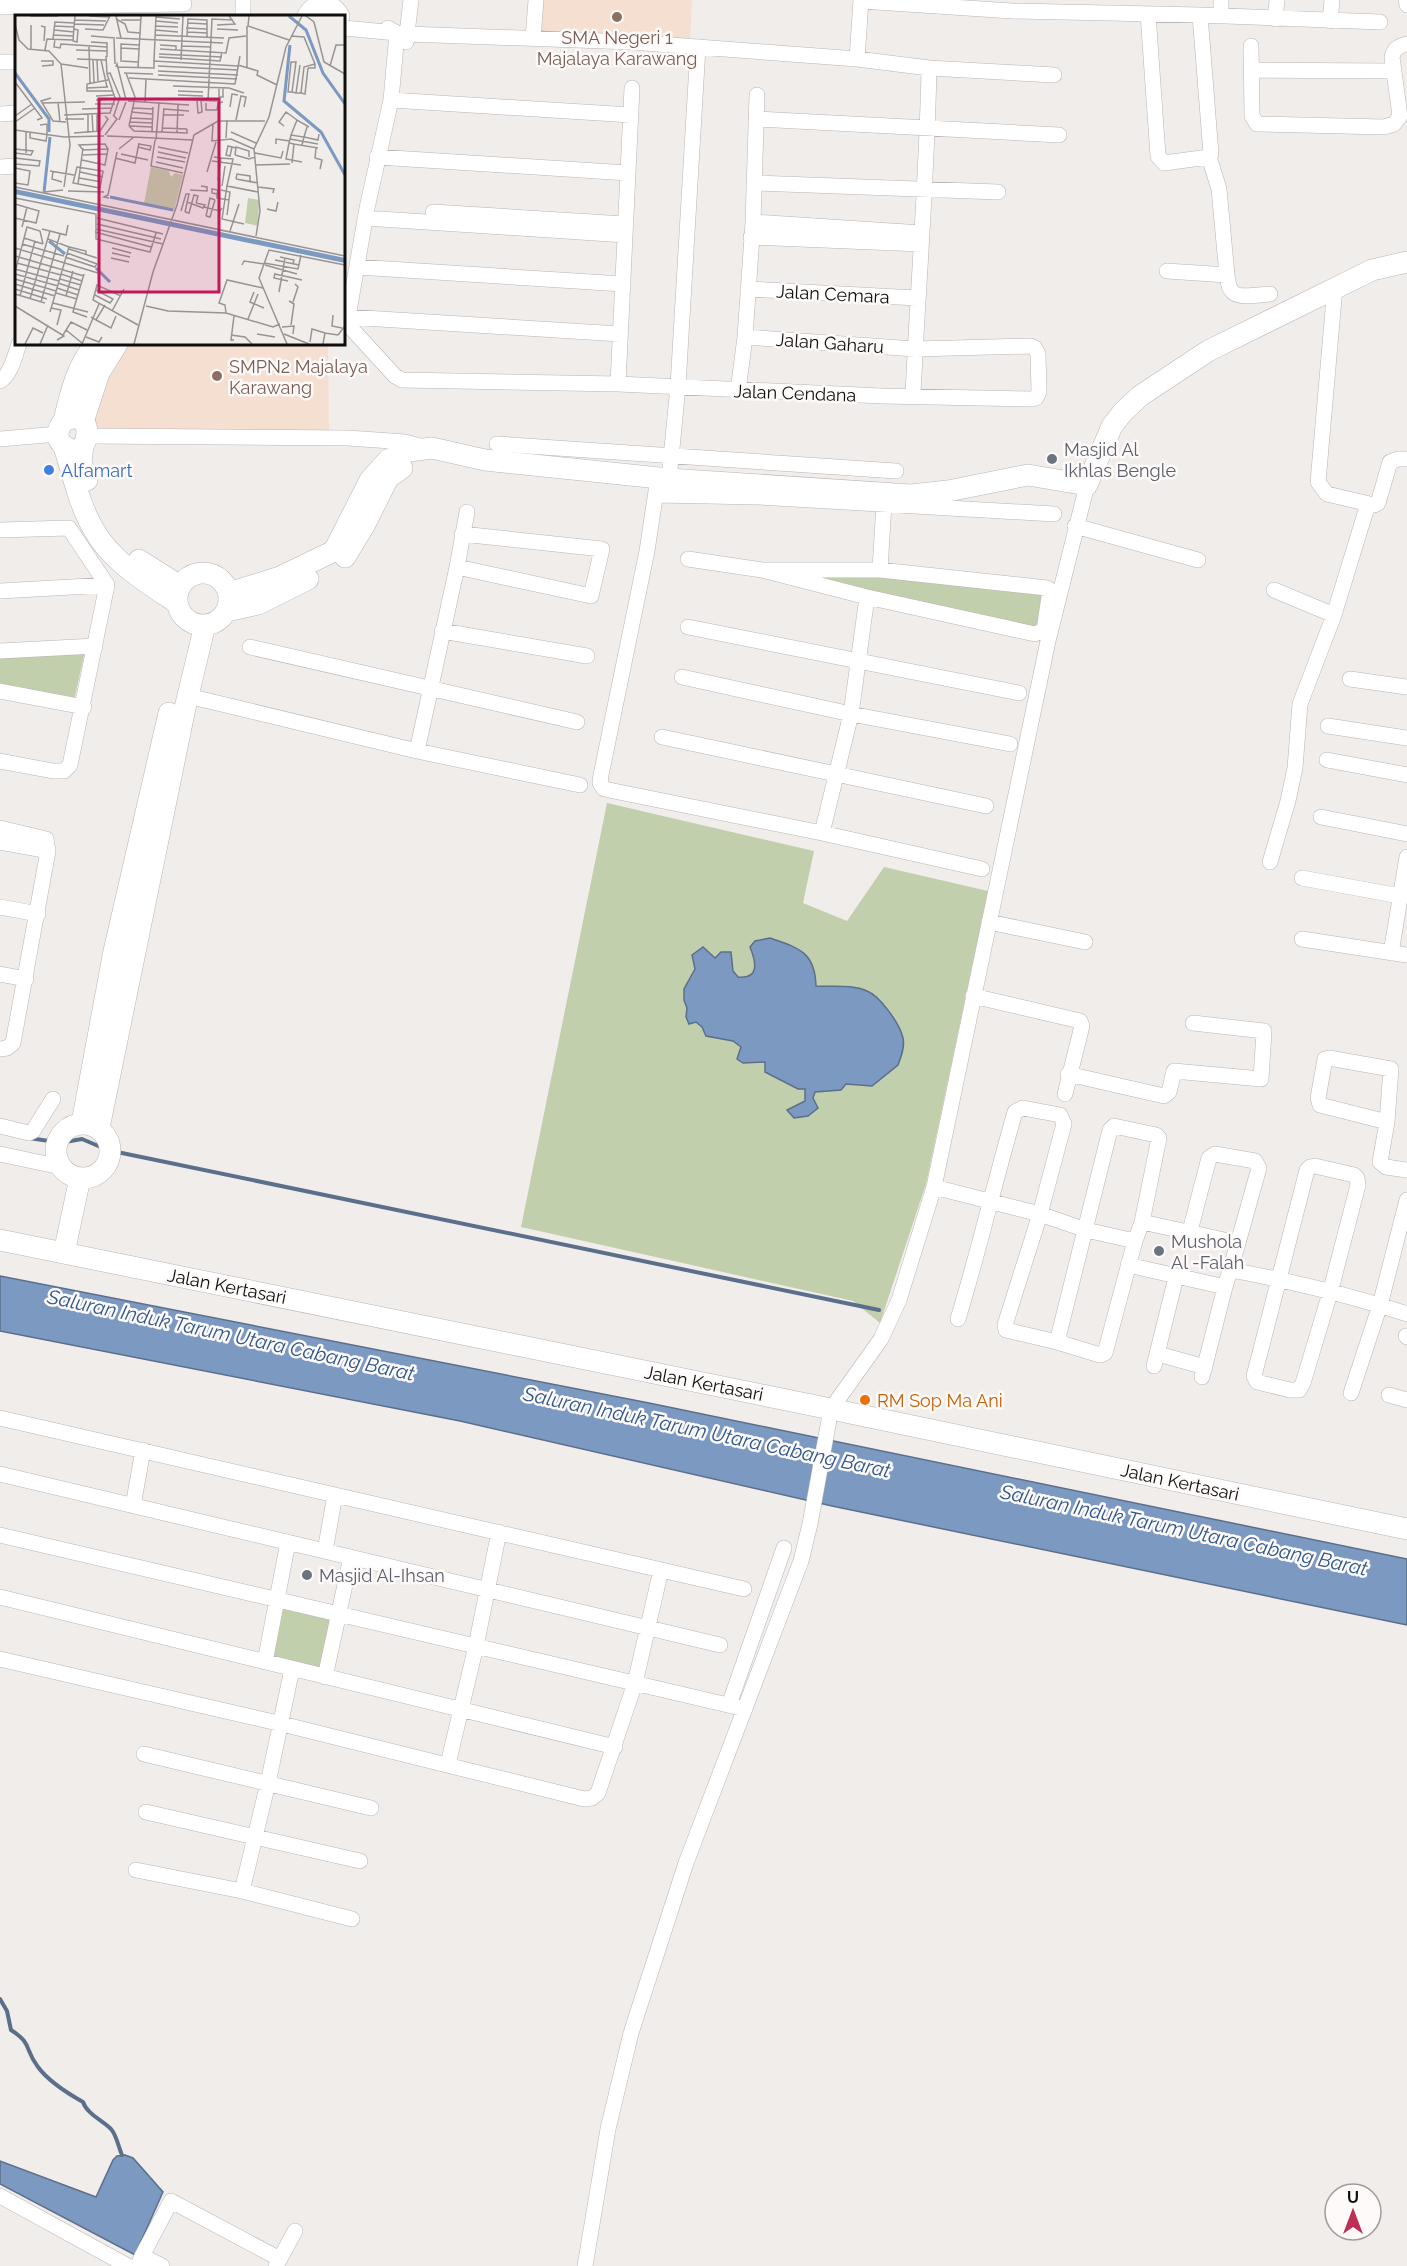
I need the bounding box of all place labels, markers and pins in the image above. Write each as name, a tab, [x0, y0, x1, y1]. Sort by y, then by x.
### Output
marker: SMA Negeri 1 Majalaya Karawang	[610, 10, 624, 24]
place label: SMA Negeri 1 Majalaya Karawang	[537, 27, 697, 69]
place label: SMPN2 Majalaya Karawang	[229, 356, 368, 398]
marker: SMPN2 Majalaya Karawang	[210, 369, 224, 383]
place label: Masjid Al Ikhlas Bengle	[1064, 439, 1177, 481]
marker: Masjid Al Ikhlas Bengle	[1045, 452, 1059, 466]
place label: Alfamart	[61, 460, 132, 481]
marker: Alfamart	[42, 463, 56, 477]
place label: Mushola Al -Falah	[1171, 1231, 1244, 1273]
marker: Mushola Al -Falah	[1152, 1244, 1166, 1258]
place label: RM Sop Ma Ani	[877, 1390, 1003, 1411]
marker: RM Sop Ma Ani	[858, 1393, 872, 1407]
place label: Masjid Al-Ihsan	[319, 1565, 445, 1586]
marker: Masjid Al-Ihsan	[300, 1568, 314, 1582]

